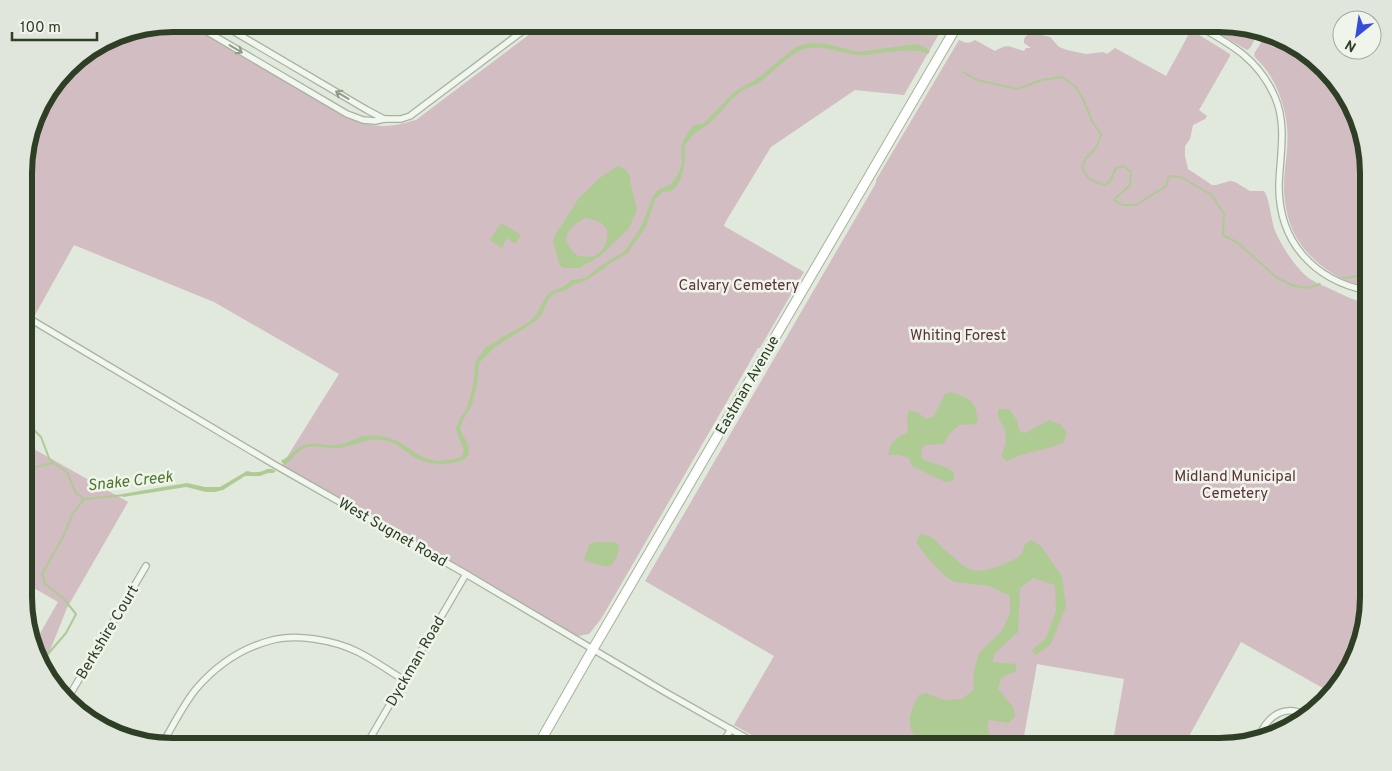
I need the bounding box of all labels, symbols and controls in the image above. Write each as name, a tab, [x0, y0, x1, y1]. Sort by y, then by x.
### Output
scale bar	[12, 10, 98, 42]
north arrow	[1332, 10, 1382, 60]
text: 100 m	[20, 19, 61, 38]
text: N	[1343, 35, 1360, 55]
one-way arrow	[229, 44, 243, 54]
one-way arrow	[335, 90, 349, 100]
park label: Calvary Cemetery	[679, 277, 800, 296]
park label: Whiting Forest	[910, 327, 1006, 346]
street label: Eastman Avenue	[712, 333, 784, 439]
water label: Snake Creek	[86, 467, 175, 496]
park label: Midland Municipal Cemetery	[1174, 468, 1296, 504]
street label: West Sugnet Road	[334, 494, 450, 572]
street label: Berkshire Court	[73, 582, 144, 683]
street label: Dyckman Road	[383, 613, 450, 710]

